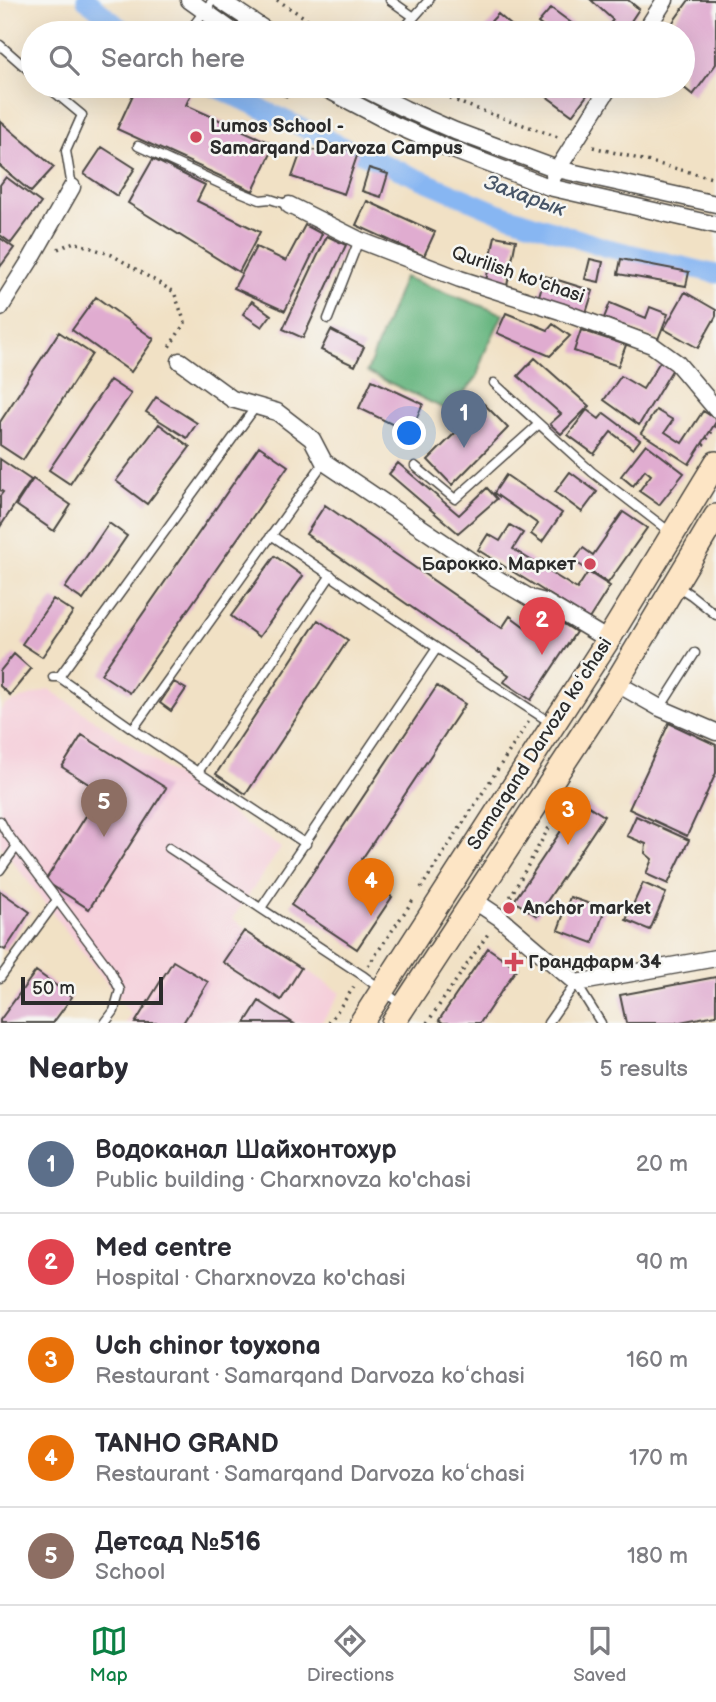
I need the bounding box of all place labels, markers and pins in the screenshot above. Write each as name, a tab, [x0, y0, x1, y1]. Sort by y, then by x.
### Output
place label: Lumos School - Samarqand Darvoza Campus	[210, 115, 463, 160]
marker: Lumos School - Samarqand Darvoza Campus	[188, 129, 204, 145]
pin: 1	[441, 390, 487, 448]
place label: Барокко. Маркет	[422, 553, 576, 576]
marker: Барокко. Маркет	[582, 556, 598, 572]
pin: 2	[519, 597, 565, 655]
pin: 5	[81, 779, 127, 837]
pin: 3	[545, 787, 591, 845]
pin: 4	[348, 858, 394, 916]
place label: Anchor market	[522, 897, 651, 920]
marker: Anchor market	[501, 900, 517, 916]
place label: Грандфарм 34	[528, 951, 662, 974]
marker: Грандфарм 34	[506, 954, 522, 970]

